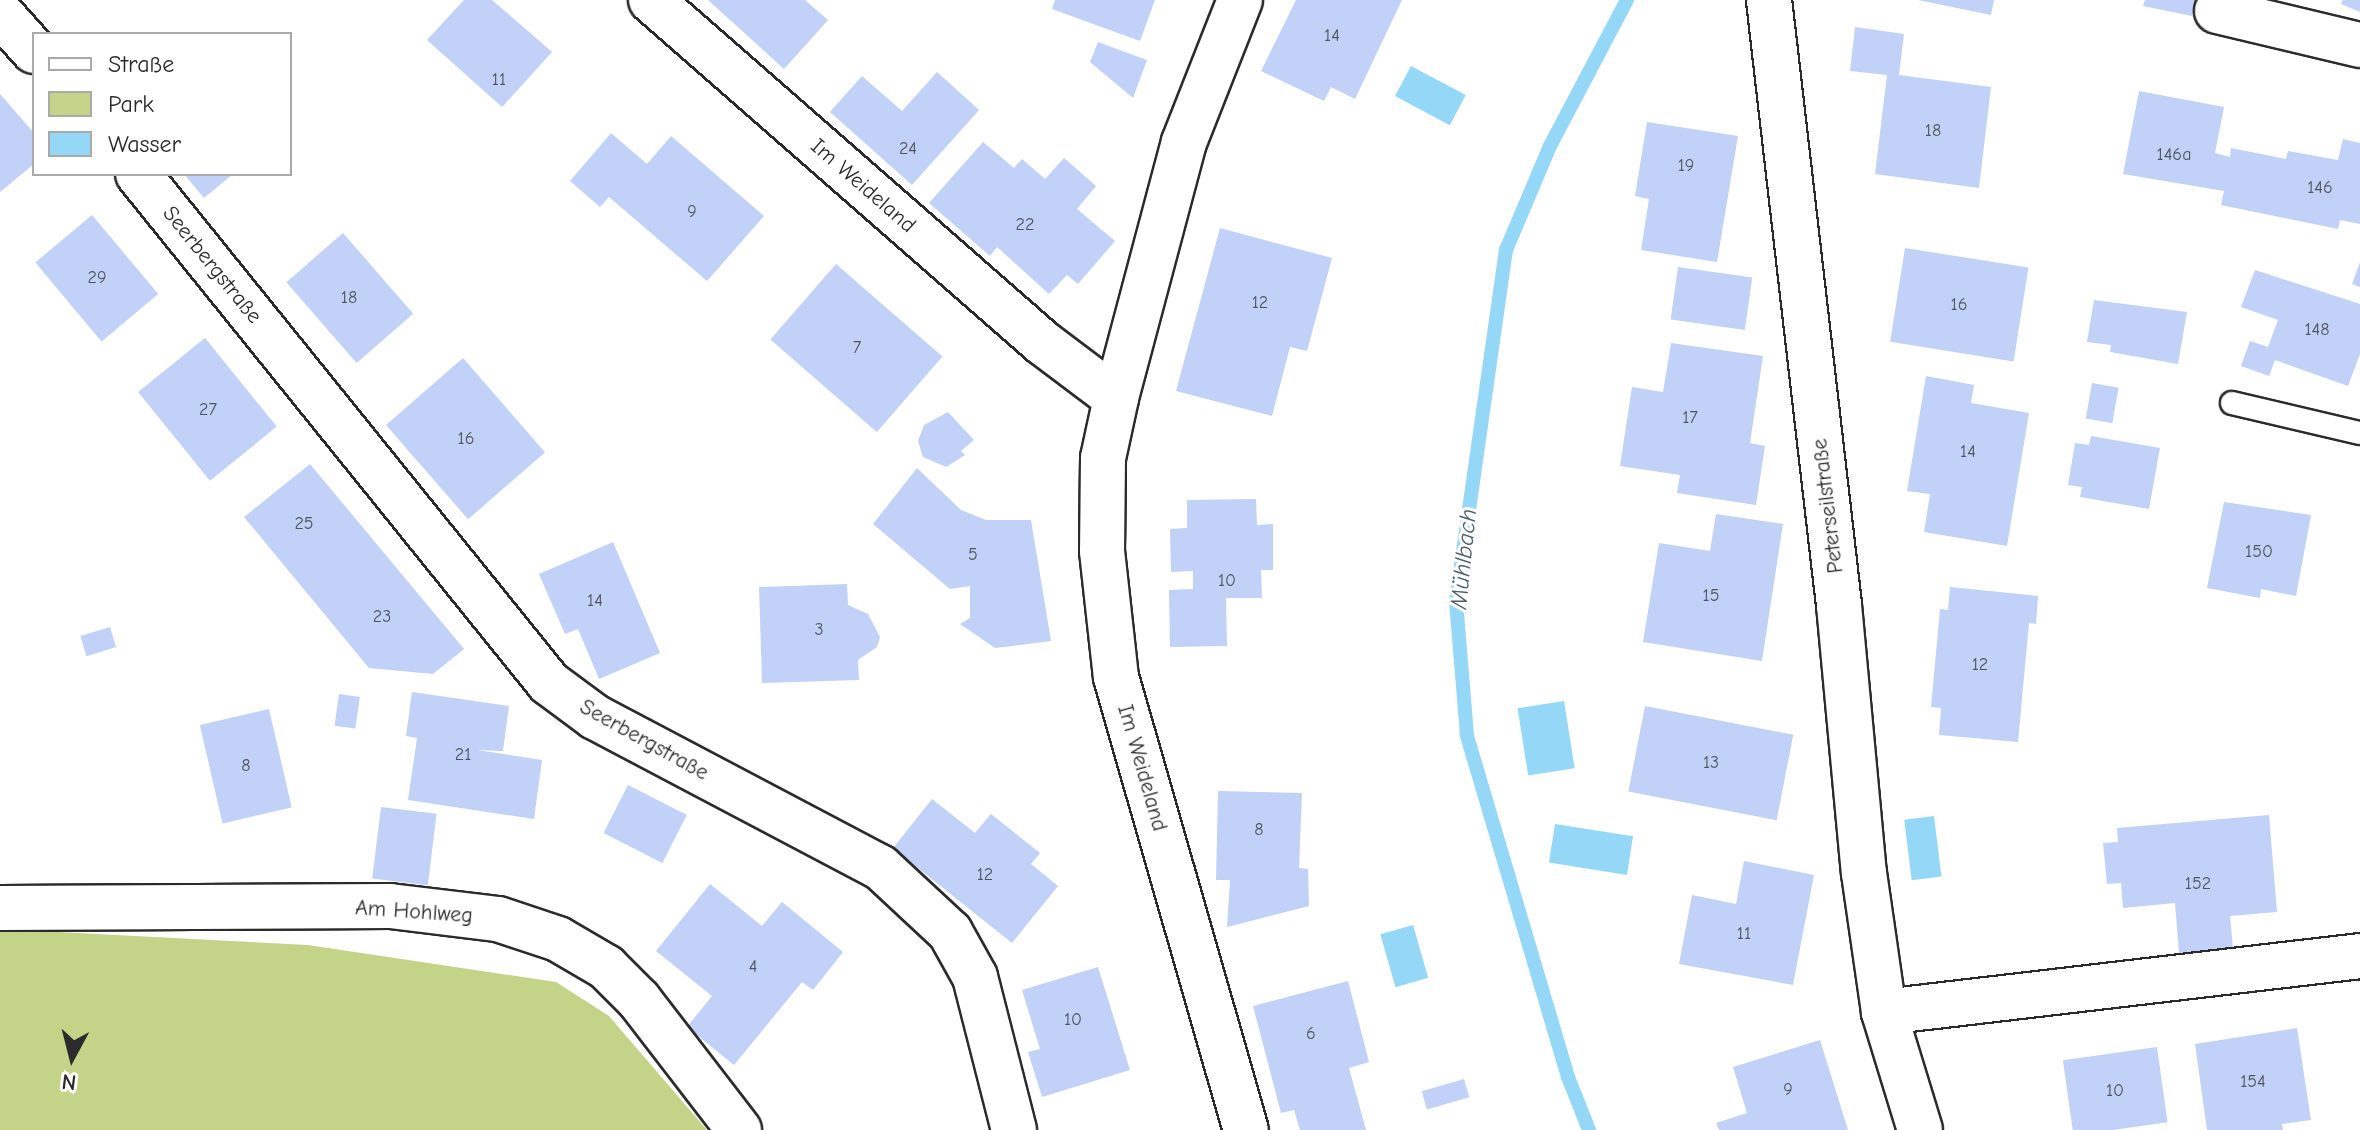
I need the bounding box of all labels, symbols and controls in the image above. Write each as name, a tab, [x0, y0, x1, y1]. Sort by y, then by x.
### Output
house number: 14	[1324, 25, 1340, 47]
legend	[32, 32, 292, 176]
text: Straße	[108, 50, 174, 78]
house number: 11	[492, 69, 506, 91]
text: Park	[108, 90, 154, 118]
house number: 18	[1925, 120, 1941, 142]
text: Wasser	[108, 130, 181, 158]
street label: Im Weideland	[805, 133, 921, 239]
house number: 24	[899, 138, 917, 160]
house number: 146a	[2157, 144, 2191, 166]
house number: 19	[1678, 155, 1694, 177]
house number: 146	[2307, 177, 2333, 199]
street label: Seerbergstraße	[157, 201, 267, 329]
house number: 9	[687, 201, 697, 223]
house number: 22	[1016, 214, 1034, 236]
house number: 29	[88, 267, 106, 289]
house number: 18	[341, 287, 357, 309]
house number: 12	[1252, 292, 1268, 314]
house number: 16	[1951, 294, 1967, 316]
house number: 148	[2304, 319, 2330, 341]
house number: 7	[853, 337, 861, 359]
house number: 27	[199, 399, 217, 421]
house number: 17	[1682, 407, 1698, 429]
house number: 16	[458, 428, 474, 450]
street label: Peterseilstraße	[1807, 437, 1849, 575]
house number: 14	[1960, 441, 1976, 463]
water label: Mühlbach	[1444, 507, 1484, 611]
house number: 25	[294, 513, 314, 535]
house number: 150	[2245, 541, 2273, 563]
house number: 5	[968, 544, 978, 566]
house number: 10	[1218, 570, 1236, 592]
house number: 15	[1703, 585, 1719, 607]
house number: 14	[587, 590, 603, 612]
house number: 23	[373, 606, 391, 628]
house number: 3	[814, 619, 824, 641]
house number: 12	[1972, 654, 1988, 676]
street label: Seerbergstraße	[575, 694, 713, 786]
street label: Im Weideland	[1111, 702, 1173, 834]
house number: 21	[455, 744, 471, 766]
house number: 13	[1703, 752, 1719, 774]
house number: 8	[241, 755, 251, 777]
house number: 8	[1254, 819, 1264, 841]
house number: 12	[977, 864, 993, 886]
house number: 152	[2185, 873, 2211, 895]
street label: Am Hohlweg	[354, 895, 474, 929]
house number: 11	[1737, 923, 1751, 945]
house number: 4	[749, 956, 757, 978]
house number: 10	[1064, 1009, 1082, 1031]
north arrow	[32, 1018, 112, 1098]
house number: 6	[1306, 1023, 1316, 1045]
text: N	[60, 1068, 78, 1096]
house number: 154	[2240, 1071, 2266, 1093]
house number: 9	[1783, 1079, 1793, 1101]
house number: 10	[2106, 1080, 2124, 1102]

